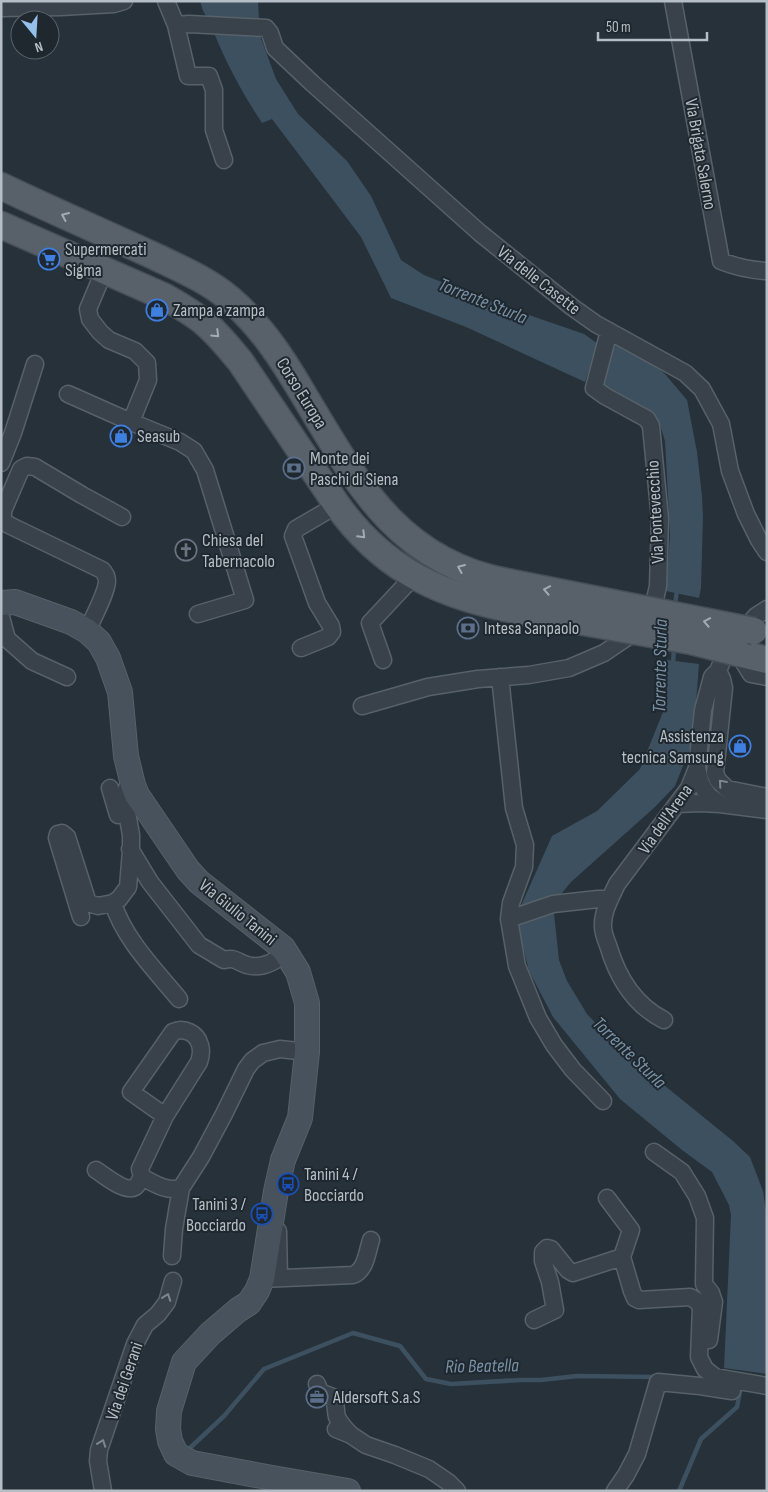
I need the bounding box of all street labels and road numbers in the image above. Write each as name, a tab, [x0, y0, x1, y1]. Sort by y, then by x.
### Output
street label: Via Brigata Salerno	[680, 97, 721, 211]
street label: Via delle Casette	[493, 241, 584, 319]
street label: Corso Europa	[272, 354, 332, 433]
street label: Via Pontevecchio	[642, 460, 669, 564]
street label: Via dell'Arena	[634, 780, 697, 858]
street label: Via Giulio Tanini	[195, 875, 281, 950]
street label: Via dei Gerani	[101, 1339, 148, 1423]

